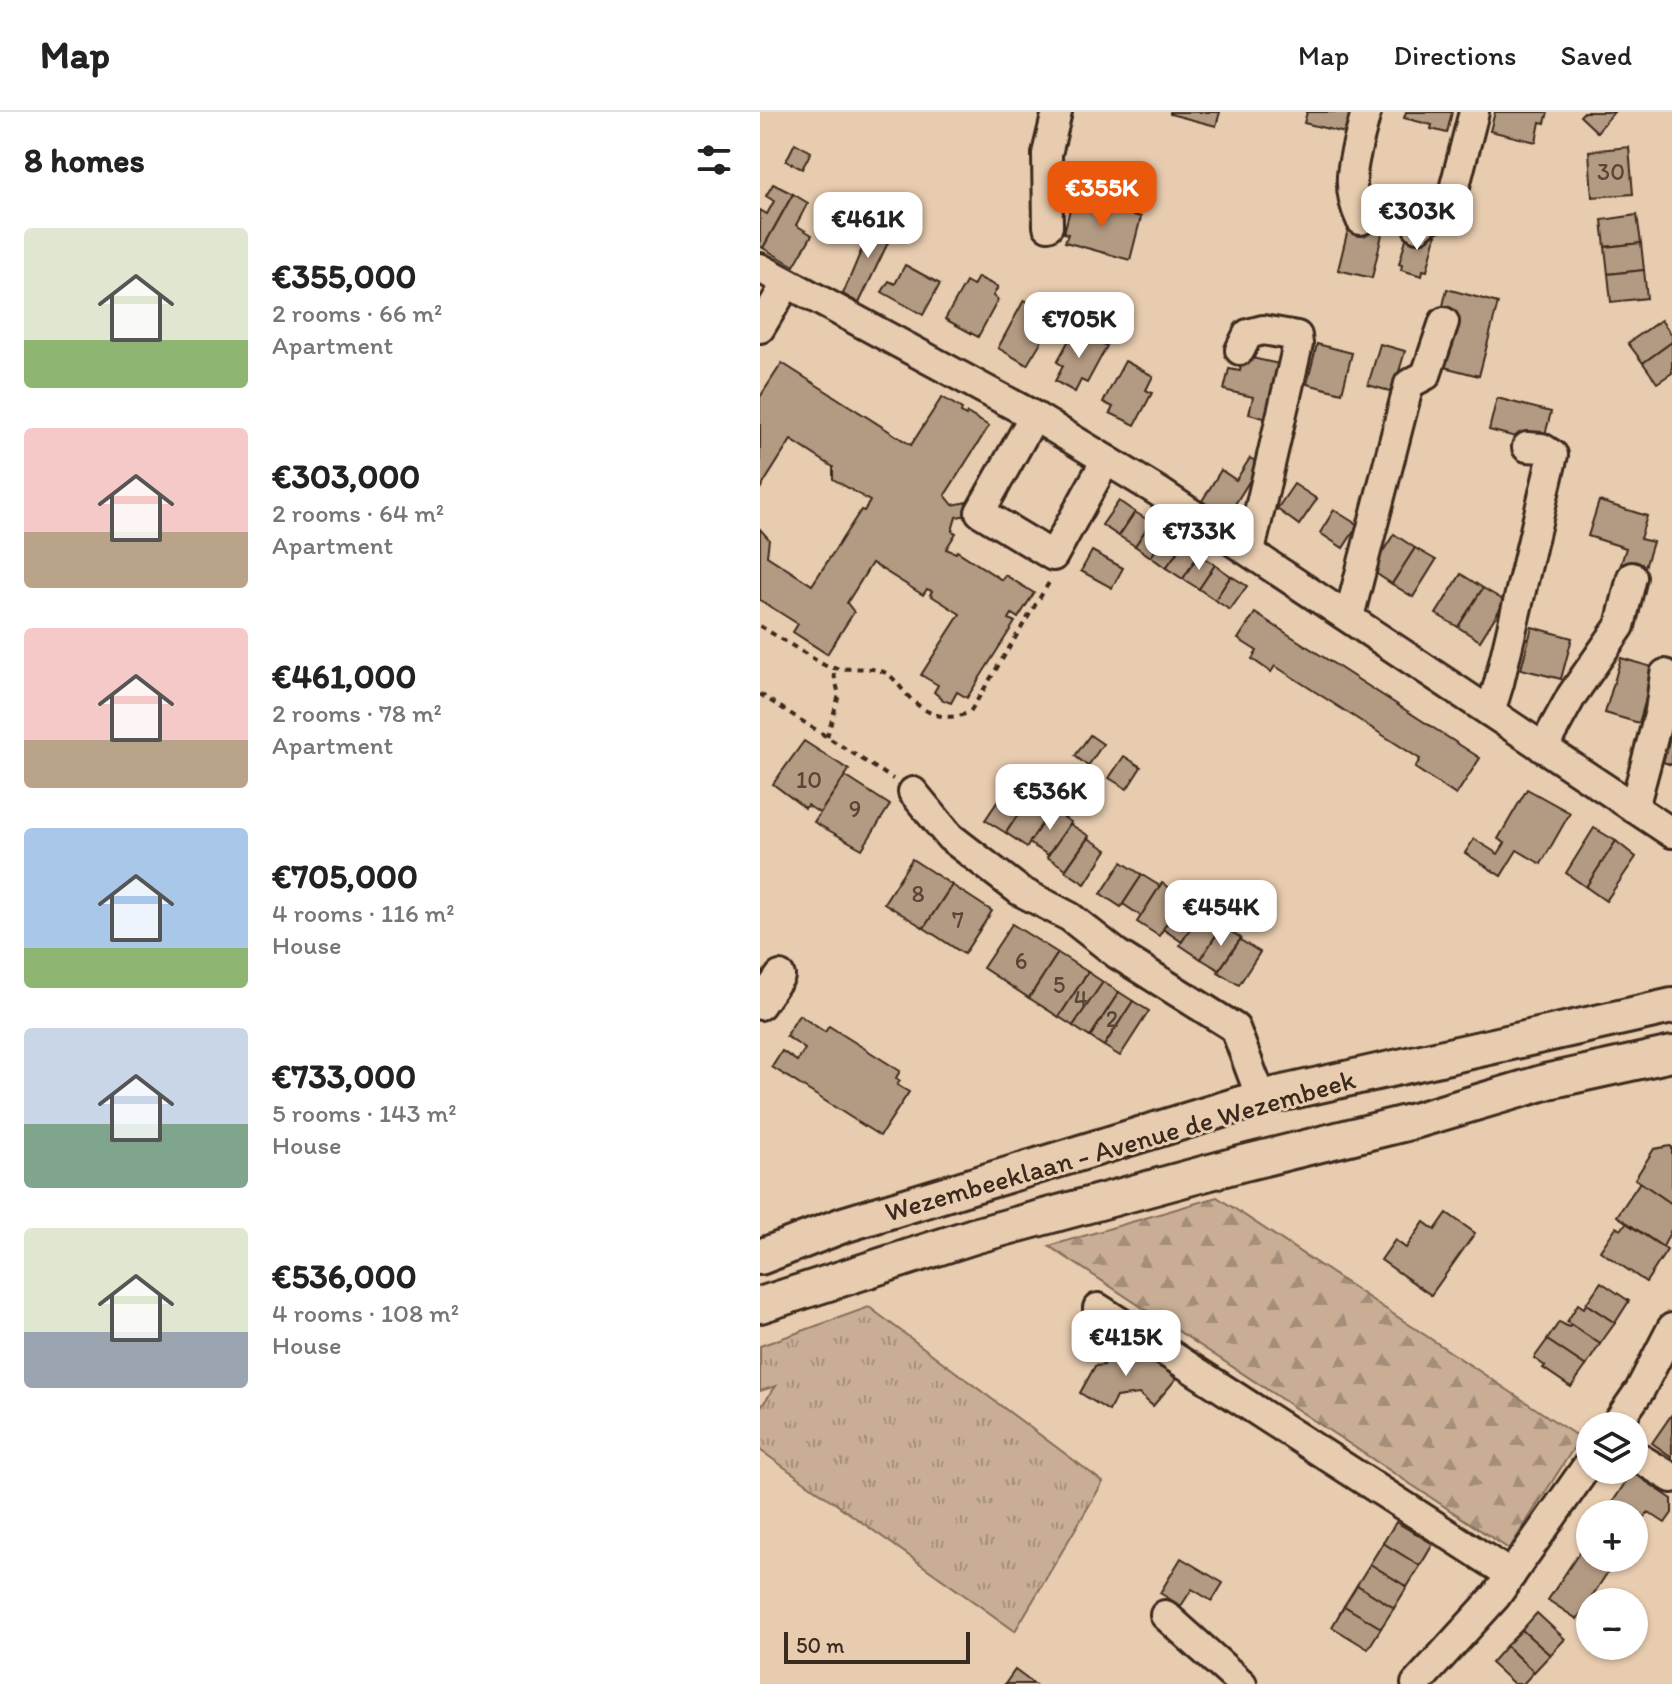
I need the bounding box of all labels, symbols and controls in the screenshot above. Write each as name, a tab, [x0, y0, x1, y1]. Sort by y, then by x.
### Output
text: Map	[40, 32, 110, 78]
text: Map	[1298, 38, 1349, 72]
text: Directions	[1393, 38, 1517, 72]
text: Saved	[1561, 38, 1632, 72]
icon: filters	[692, 138, 736, 182]
text: 8 homes	[24, 140, 145, 181]
house number: 30	[1597, 157, 1625, 186]
pin: €355K	[1046, 161, 1158, 229]
text: €355K	[1066, 171, 1138, 203]
pin: €303K	[1361, 184, 1473, 252]
pin: €461K	[812, 192, 924, 260]
text: €303K	[1379, 194, 1455, 226]
text: €461K	[832, 202, 904, 234]
text: €355,000	[272, 256, 417, 297]
icon: home	[88, 260, 184, 356]
pin: €705K	[1023, 292, 1135, 360]
text: 2 rooms · 66 m²	[272, 297, 442, 329]
text: €705K	[1042, 302, 1116, 334]
text: Apartment	[272, 329, 393, 361]
text: €303,000	[272, 456, 420, 497]
icon: home	[88, 460, 184, 556]
text: 2 rooms · 64 m²	[272, 497, 444, 529]
pin: €733K	[1143, 504, 1255, 572]
text: €733K	[1163, 514, 1235, 546]
text: Apartment	[272, 529, 393, 561]
text: €461,000	[272, 656, 417, 697]
icon: home	[88, 660, 184, 756]
text: 2 rooms · 78 m²	[272, 697, 442, 729]
text: Apartment	[272, 729, 393, 761]
pin: €536K	[994, 764, 1106, 832]
house number: 10	[796, 765, 822, 794]
text: €536K	[1013, 774, 1087, 806]
house number: 9	[849, 794, 861, 823]
text: €705,000	[272, 856, 418, 897]
icon: home	[88, 860, 184, 956]
house number: 8	[911, 879, 925, 908]
pin: €454K	[1165, 880, 1277, 948]
text: €454K	[1183, 890, 1259, 922]
text: 4 rooms · 116 m²	[272, 897, 455, 929]
house number: 7	[952, 905, 964, 934]
text: House	[272, 929, 342, 961]
house number: 6	[1015, 946, 1027, 975]
house number: 5	[1053, 970, 1065, 999]
house number: 4	[1074, 984, 1088, 1013]
house number: 2	[1106, 1004, 1119, 1033]
text: €733,000	[272, 1056, 416, 1097]
icon: home	[88, 1060, 184, 1156]
street label: Wezembeeklaan - Avenue de Wezembeek	[881, 1061, 1360, 1229]
text: 5 rooms · 143 m²	[272, 1097, 457, 1129]
text: House	[272, 1129, 342, 1161]
text: €536,000	[272, 1256, 417, 1297]
icon: home	[88, 1260, 184, 1356]
text: 4 rooms · 108 m²	[272, 1297, 459, 1329]
pin: €415K	[1070, 1310, 1182, 1378]
text: €415K	[1090, 1320, 1162, 1352]
text: House	[272, 1329, 342, 1361]
map controls	[1576, 1412, 1648, 1660]
button: layers	[1576, 1412, 1648, 1484]
button: +	[1576, 1500, 1648, 1572]
button: −	[1576, 1588, 1648, 1660]
scale bar	[784, 1628, 970, 1664]
text: 50 m	[796, 1632, 845, 1659]

